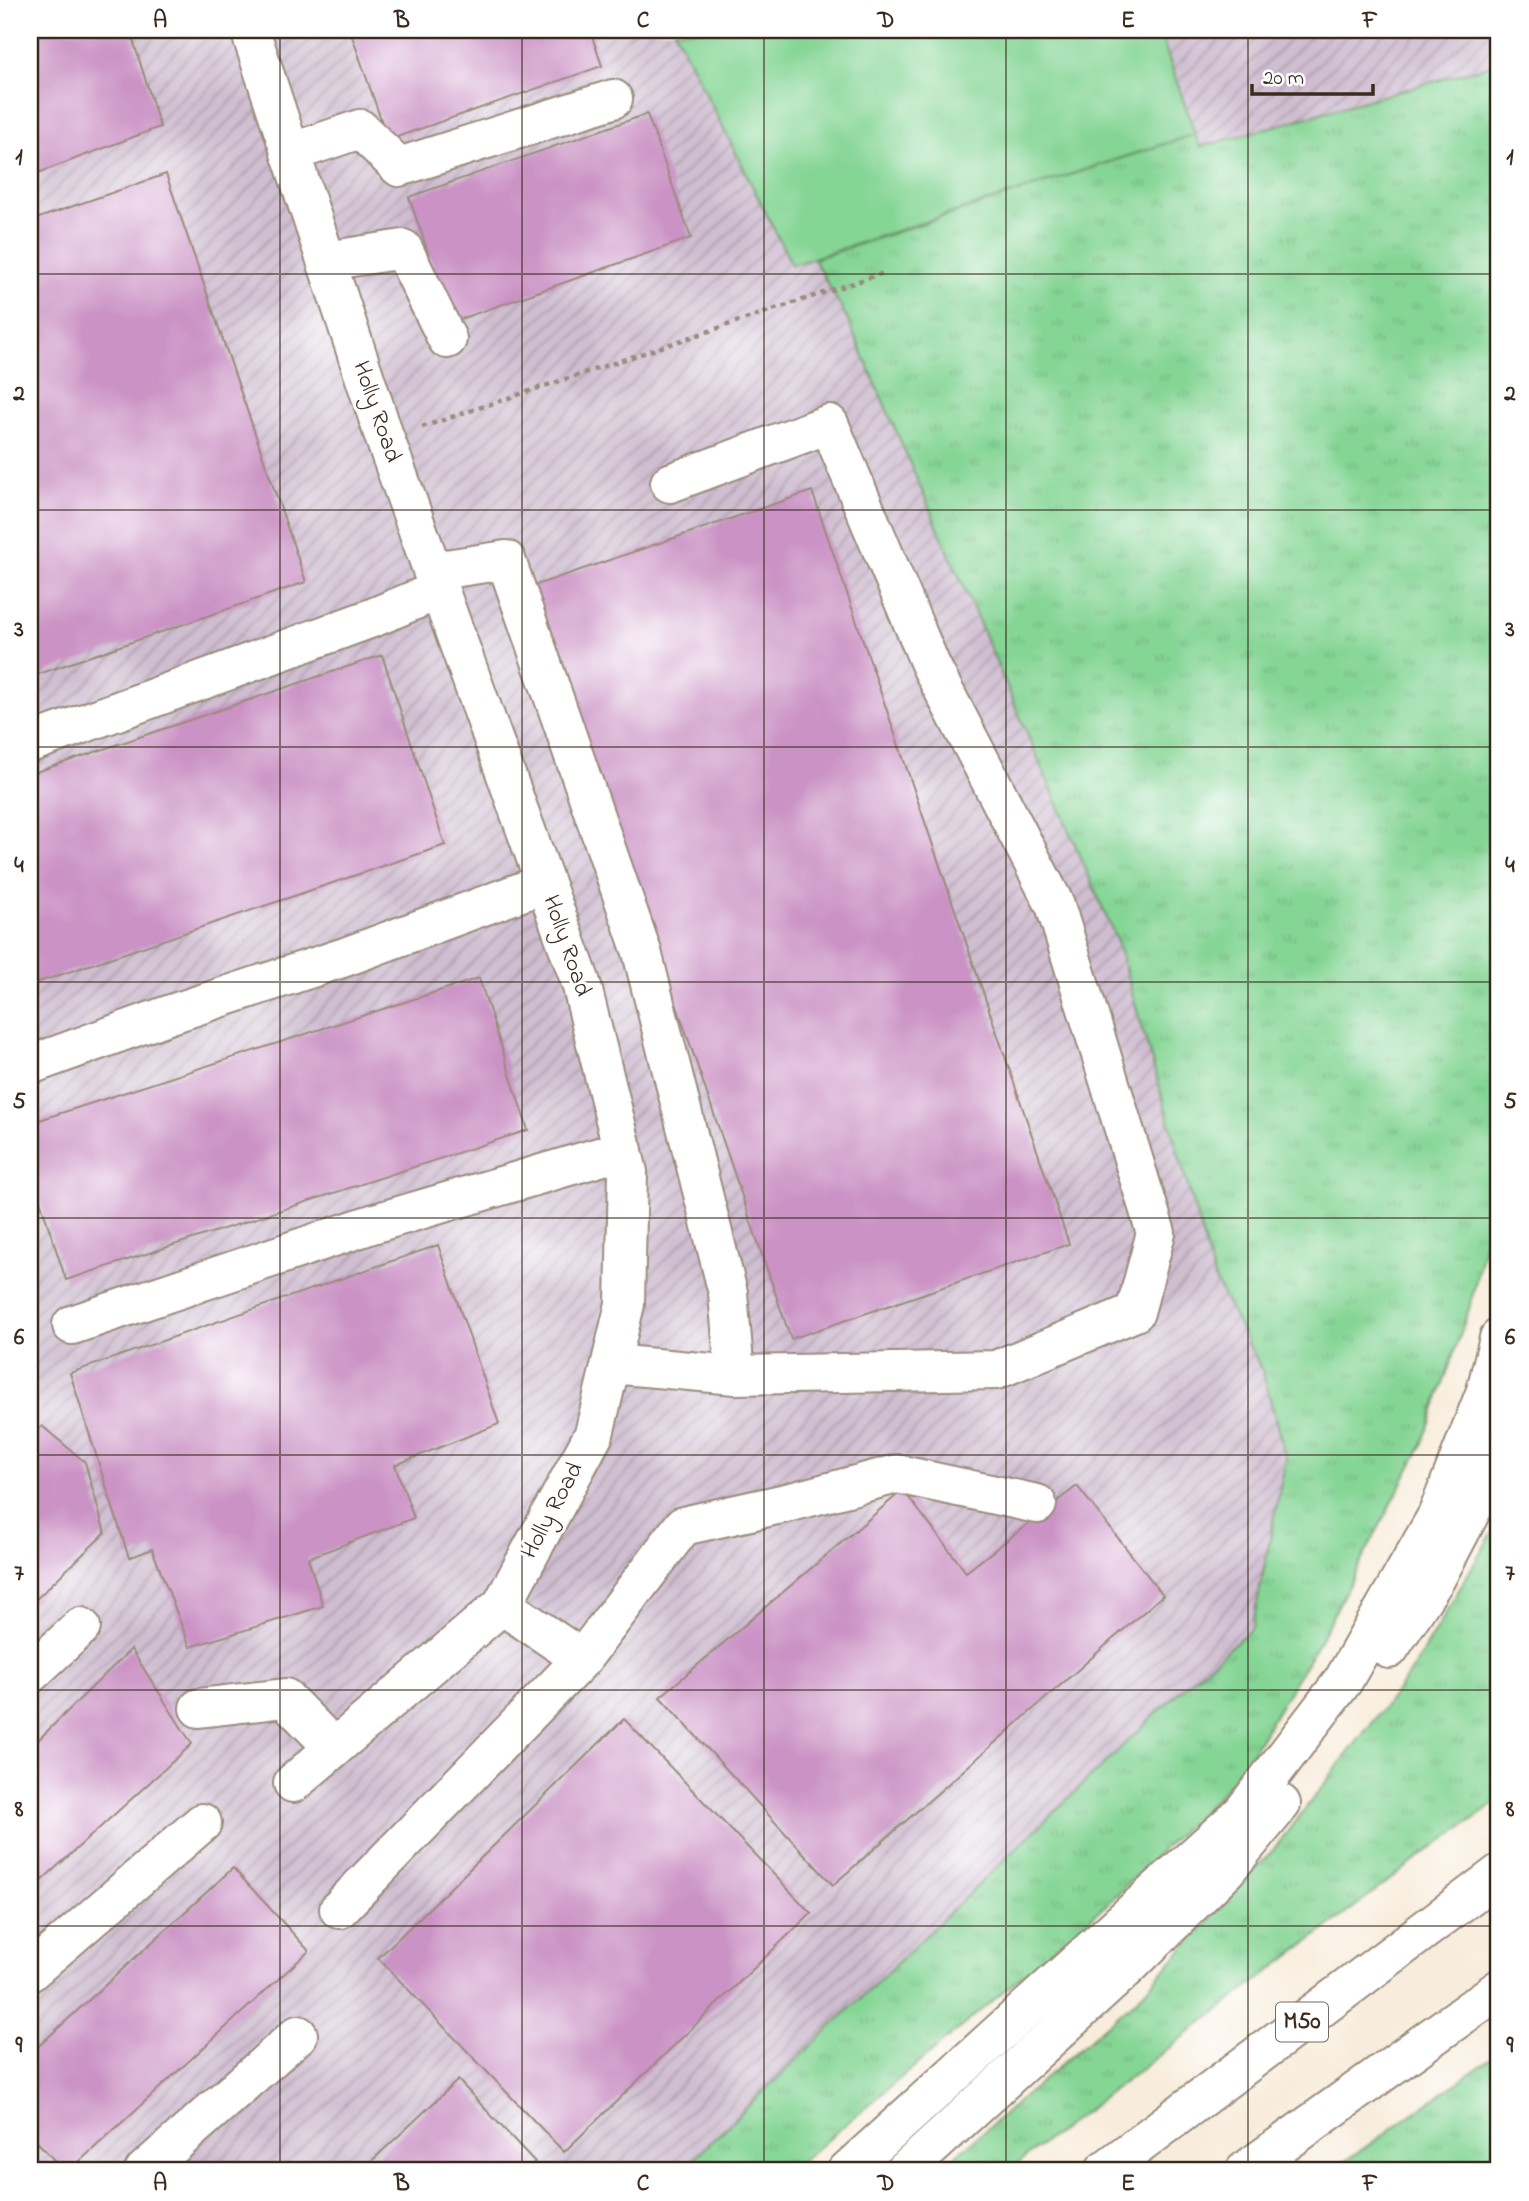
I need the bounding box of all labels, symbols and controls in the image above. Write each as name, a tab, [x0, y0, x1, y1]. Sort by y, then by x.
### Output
text: A	[153, 5, 167, 38]
text: B	[393, 5, 410, 38]
text: C	[637, 5, 650, 38]
text: D	[877, 5, 894, 38]
text: E	[1121, 5, 1135, 38]
text: F	[1362, 5, 1378, 38]
scale bar	[1252, 52, 1373, 96]
text: 20 m	[1263, 64, 1304, 94]
text: 1	[15, 142, 23, 175]
text: 1	[1506, 142, 1514, 175]
street label: Holly Road	[341, 357, 410, 468]
text: 2	[12, 378, 25, 411]
text: 2	[1503, 378, 1516, 411]
text: 3	[13, 614, 24, 647]
text: 3	[1504, 614, 1515, 647]
text: 4	[14, 850, 24, 883]
text: 4	[1505, 850, 1515, 883]
street label: Holly Road	[531, 891, 600, 1002]
text: 5	[12, 1086, 26, 1119]
text: 5	[1503, 1086, 1517, 1119]
text: 6	[14, 1322, 25, 1355]
text: 6	[1505, 1322, 1516, 1355]
street label: Holly Road	[513, 1456, 594, 1566]
text: 7	[14, 1558, 24, 1591]
text: 7	[1505, 1558, 1515, 1591]
text: 8	[14, 1794, 24, 1827]
text: 8	[1505, 1794, 1515, 1827]
road number: M50	[1276, 2002, 1328, 2041]
text: 9	[15, 2030, 24, 2063]
text: 9	[1506, 2030, 1515, 2063]
text: A	[153, 2168, 167, 2201]
text: B	[393, 2168, 410, 2201]
text: C	[637, 2168, 650, 2201]
text: D	[877, 2168, 894, 2201]
text: E	[1121, 2168, 1135, 2201]
text: F	[1362, 2168, 1378, 2201]

